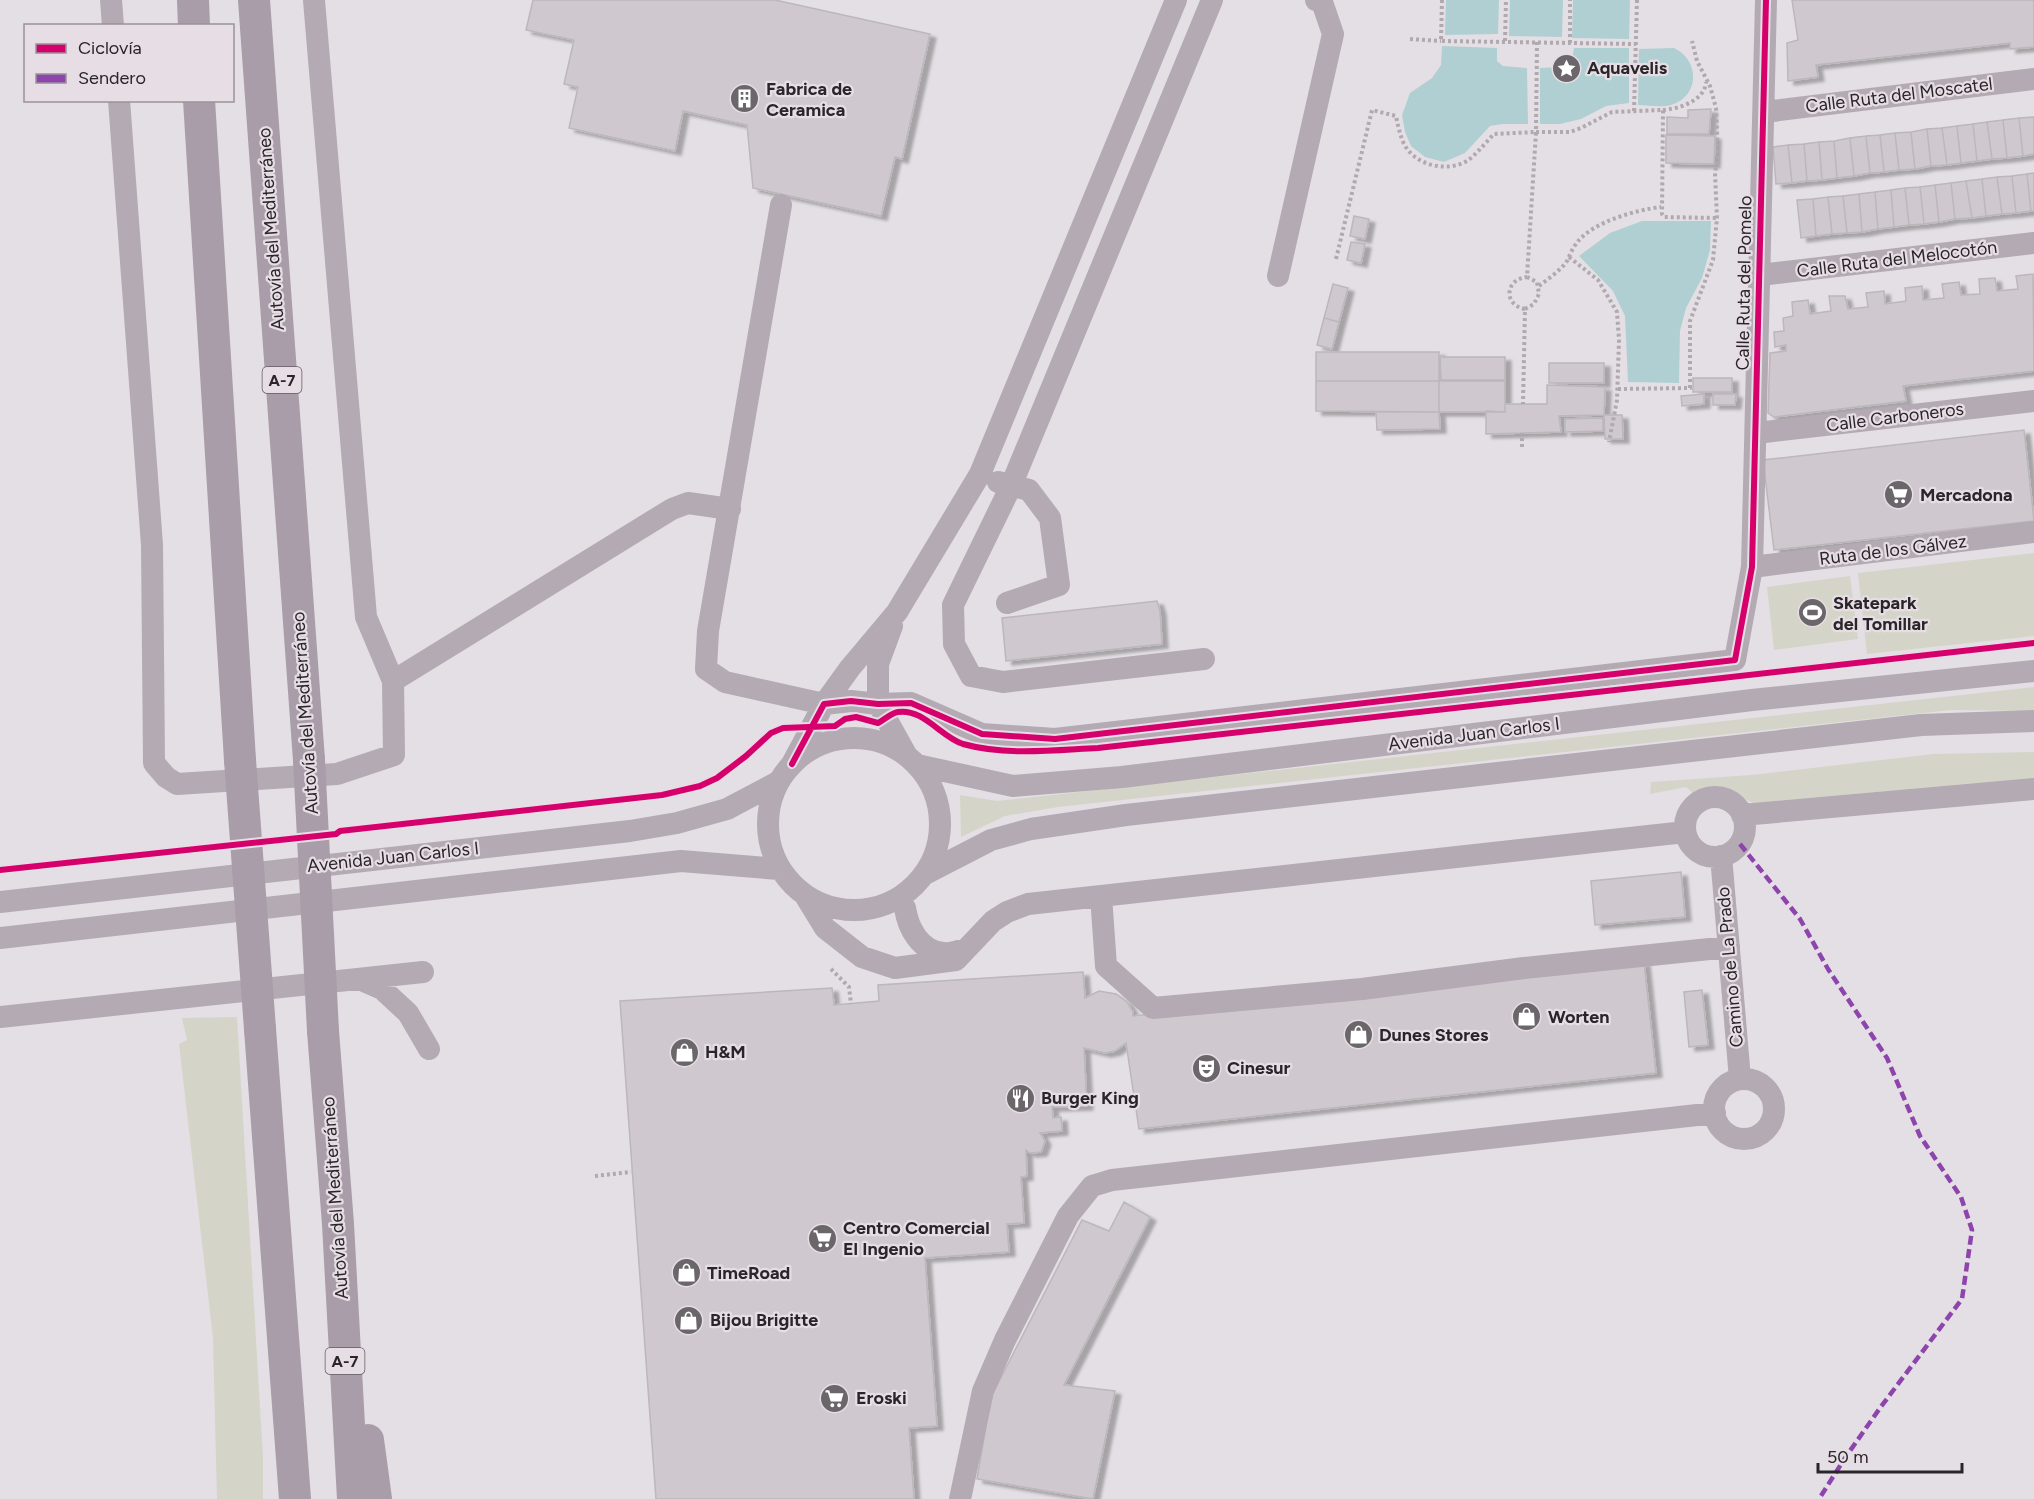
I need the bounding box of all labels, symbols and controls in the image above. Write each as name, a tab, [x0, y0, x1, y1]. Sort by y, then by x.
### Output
legend	[24, 24, 234, 102]
text: Ciclovía	[78, 37, 142, 59]
place icon: Aquavelis	[1550, 52, 1582, 84]
place label: Aquavelis	[1587, 57, 1668, 79]
text: Sendero	[78, 67, 146, 89]
street label: Calle Ruta del Moscatel	[1804, 73, 1994, 117]
place label: Fabrica de Ceramica	[766, 78, 852, 121]
building icon: Fabrica de Ceramica	[729, 83, 761, 115]
street label: Autovía del Mediterráneo	[253, 127, 289, 331]
street label: Calle Ruta del Pomelo	[1731, 195, 1757, 371]
street label: Calle Ruta del Melocotón	[1796, 236, 1998, 282]
road number: A-7	[262, 367, 302, 393]
street label: Calle Carboneros	[1825, 398, 1965, 436]
supermarket icon: Mercadona	[1883, 479, 1915, 511]
place label: Mercadona	[1920, 484, 2013, 506]
street label: Ruta de los Gálvez	[1818, 530, 1968, 570]
place label: Skatepark del Tomillar	[1833, 592, 1928, 635]
sports icon: Skatepark del Tomillar	[1796, 597, 1828, 629]
street label: Autovía del Mediterráneo	[287, 611, 323, 815]
street label: Avenida Juan Carlos I	[1387, 713, 1561, 755]
street label: Avenida Juan Carlos I	[306, 837, 480, 877]
street label: Camino de La Prado	[1712, 886, 1748, 1048]
shop icon: Worten	[1511, 1001, 1543, 1033]
place label: Worten	[1548, 1006, 1610, 1028]
shop icon: Dunes Stores	[1342, 1019, 1374, 1051]
place label: Dunes Stores	[1379, 1024, 1489, 1046]
shop icon: H&M	[668, 1036, 700, 1068]
place label: H&M	[705, 1041, 746, 1063]
theatre icon: Cinesur	[1190, 1052, 1222, 1084]
place label: Cinesur	[1227, 1057, 1291, 1079]
restaurant icon: Burger King	[1004, 1082, 1036, 1114]
place label: Burger King	[1041, 1087, 1139, 1109]
street label: Autovía del Mediterráneo	[317, 1096, 353, 1300]
place label: Centro Comercial El Ingenio	[843, 1217, 990, 1260]
supermarket icon: Centro Comercial El Ingenio	[806, 1222, 838, 1254]
shop icon: TimeRoad	[670, 1257, 702, 1289]
place label: TimeRoad	[707, 1262, 790, 1284]
shop icon: Bijou Brigitte	[673, 1304, 705, 1336]
place label: Bijou Brigitte	[710, 1309, 818, 1331]
road number: A-7	[326, 1348, 364, 1374]
supermarket icon: Eroski	[819, 1382, 851, 1414]
place label: Eroski	[856, 1387, 907, 1409]
scale bar	[1818, 1436, 1962, 1474]
text: 50 m	[1827, 1446, 1869, 1468]

